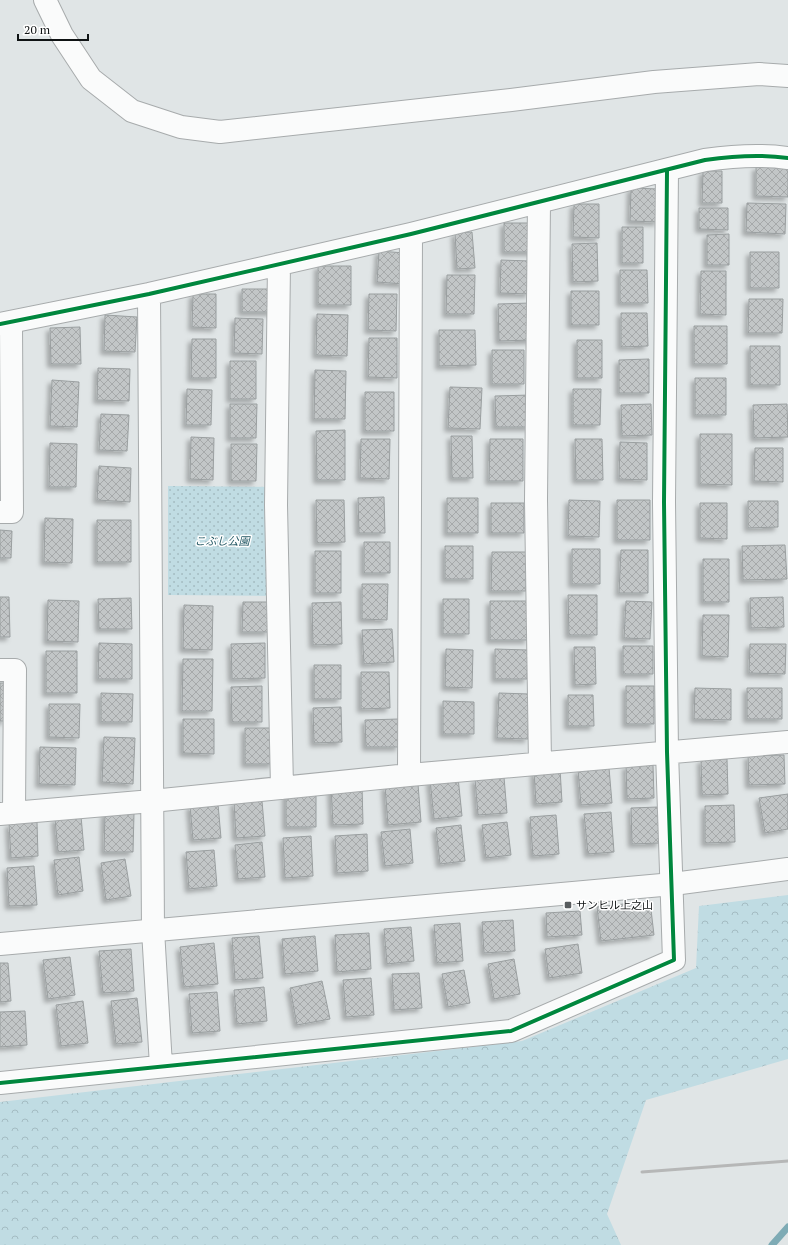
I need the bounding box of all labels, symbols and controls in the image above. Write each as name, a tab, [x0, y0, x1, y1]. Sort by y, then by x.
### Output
scale bar	[18, 16, 88, 42]
text: 20 m	[24, 22, 51, 37]
park label: こぶし公園	[195, 534, 251, 548]
place label: サンヒル上之山	[576, 898, 653, 912]
marker: サンヒル上之山	[563, 900, 573, 910]

